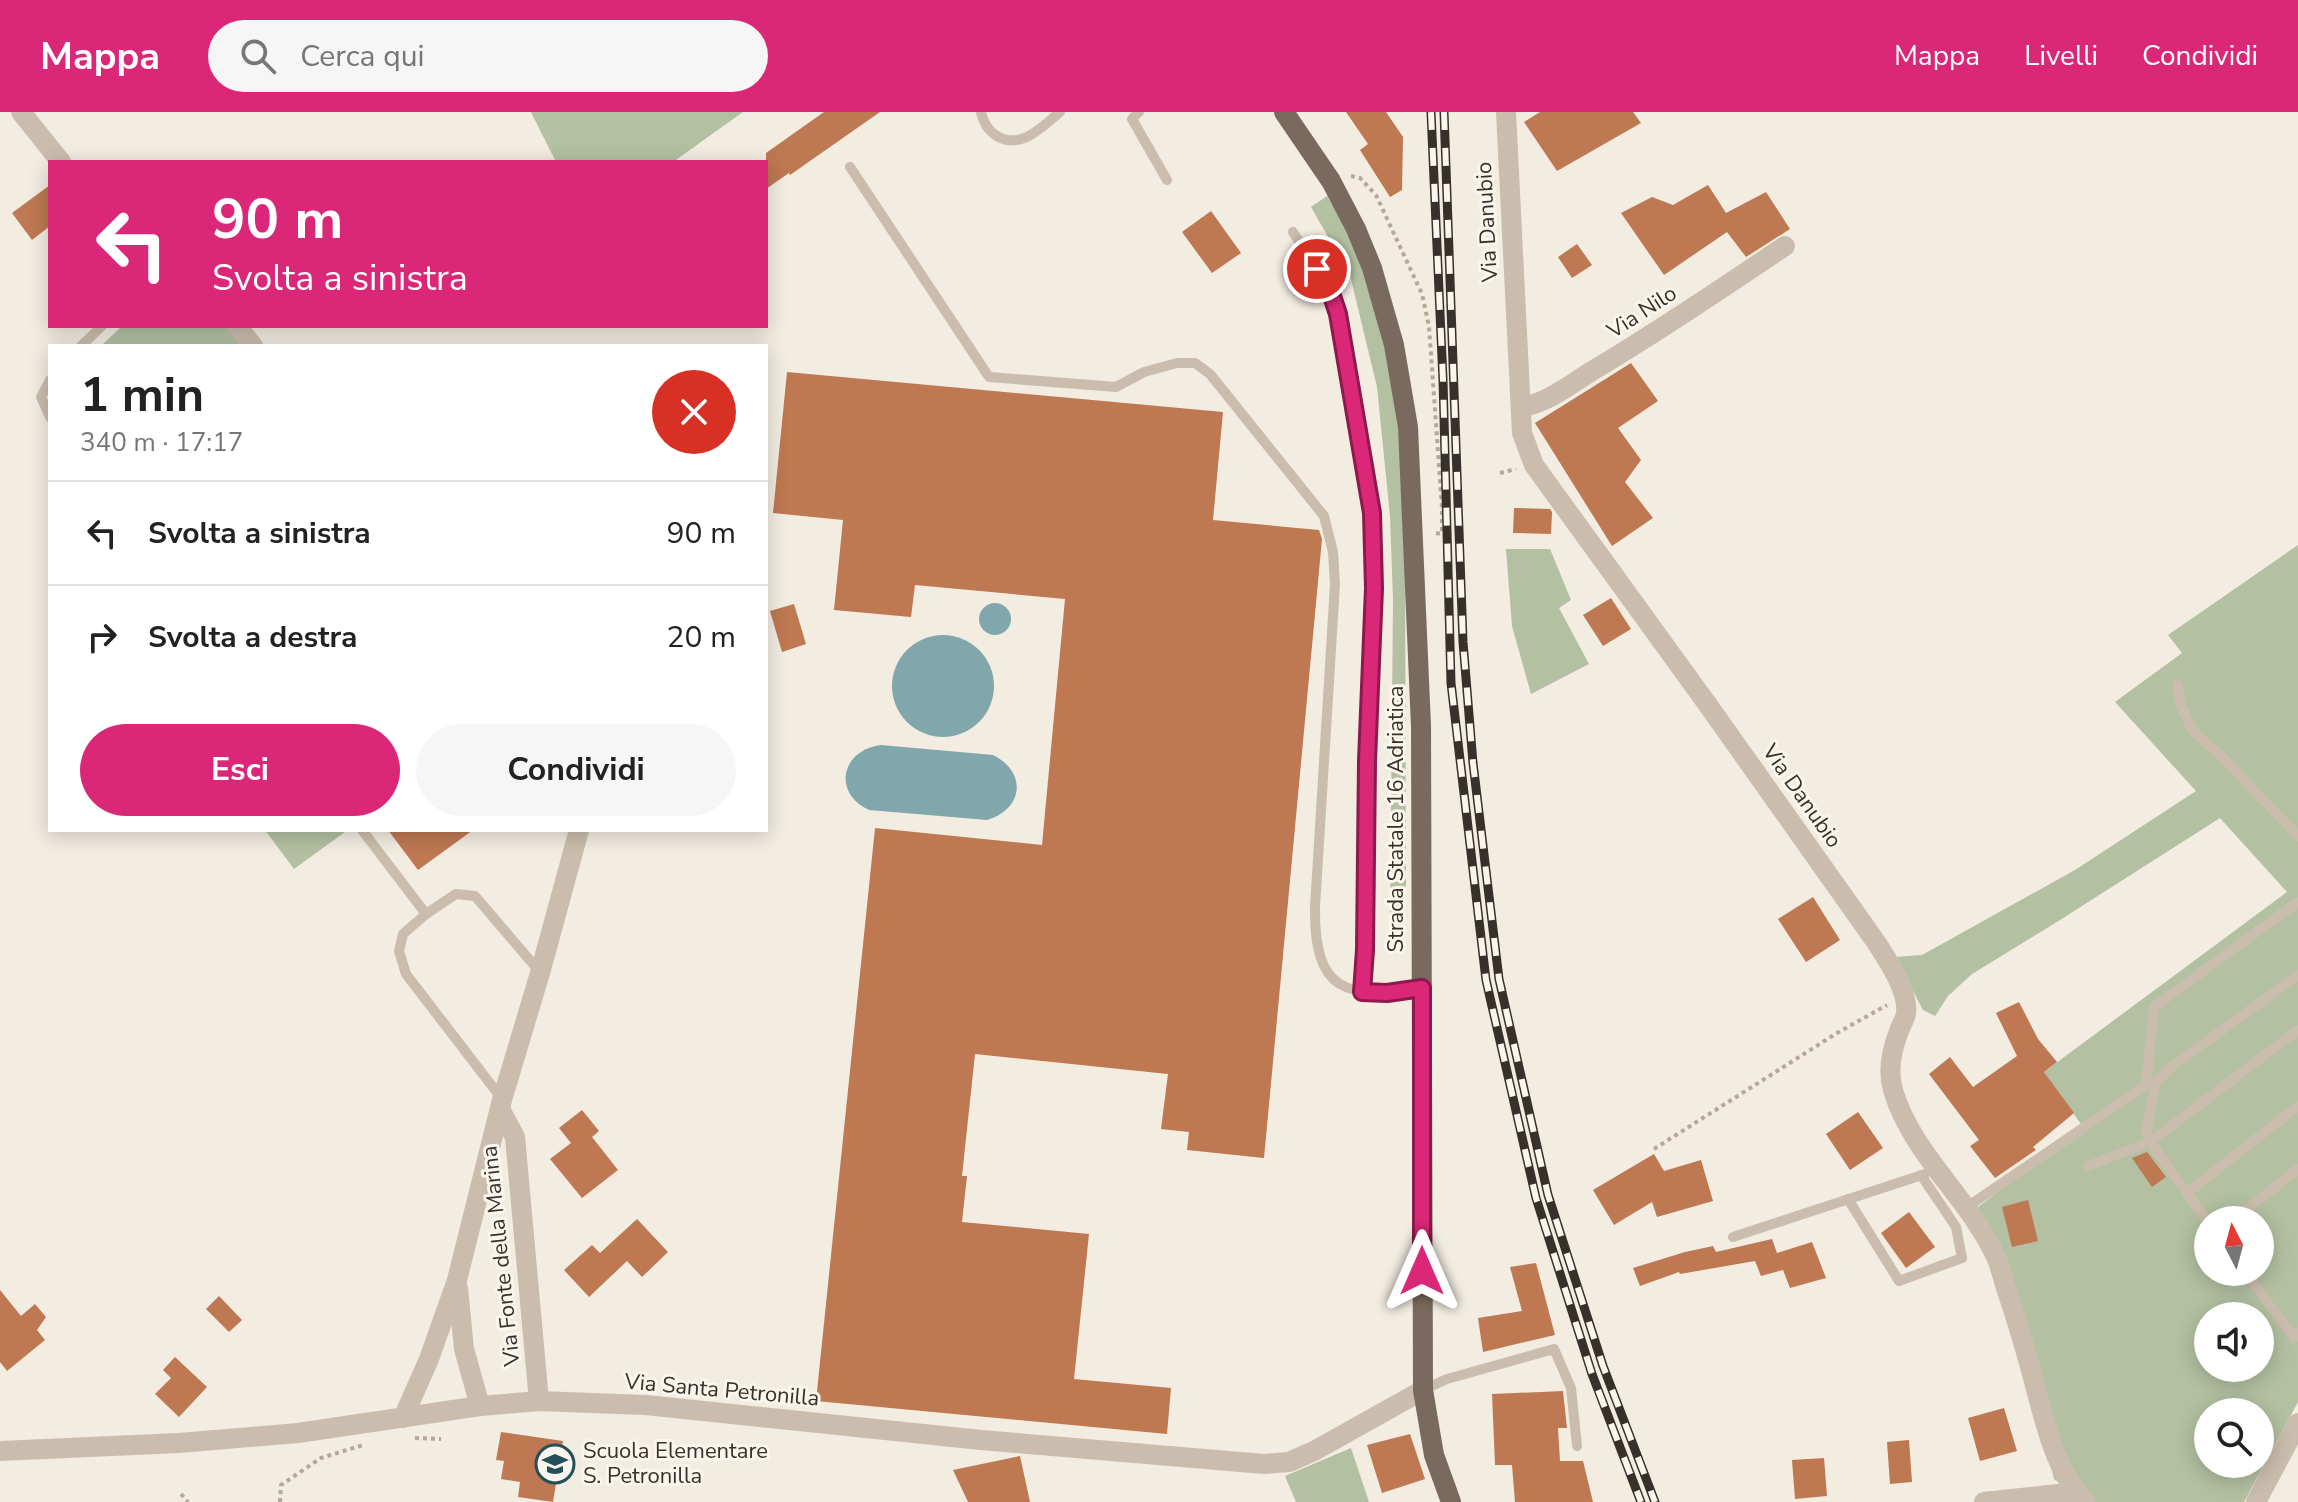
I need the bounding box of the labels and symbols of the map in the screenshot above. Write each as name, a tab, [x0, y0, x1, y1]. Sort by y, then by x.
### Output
street label: Via Danubio	[1469, 161, 1505, 284]
pin	[1283, 235, 1351, 303]
street label: Via Nilo	[1600, 278, 1683, 346]
street label: Strada Statale 16 Adriatica	[1381, 686, 1411, 952]
street label: Via Danubio	[1755, 737, 1849, 854]
street label: Via Fonte della Marina	[475, 1144, 528, 1369]
north arrow	[2194, 1206, 2274, 1286]
position arrow	[1380, 1229, 1464, 1313]
street label: Via Santa Petronilla	[622, 1366, 821, 1413]
place label: Scuola Elementare S. Petronilla	[583, 1436, 768, 1491]
school or university icon: Scuola Elementare S. Petronilla	[534, 1443, 576, 1485]

